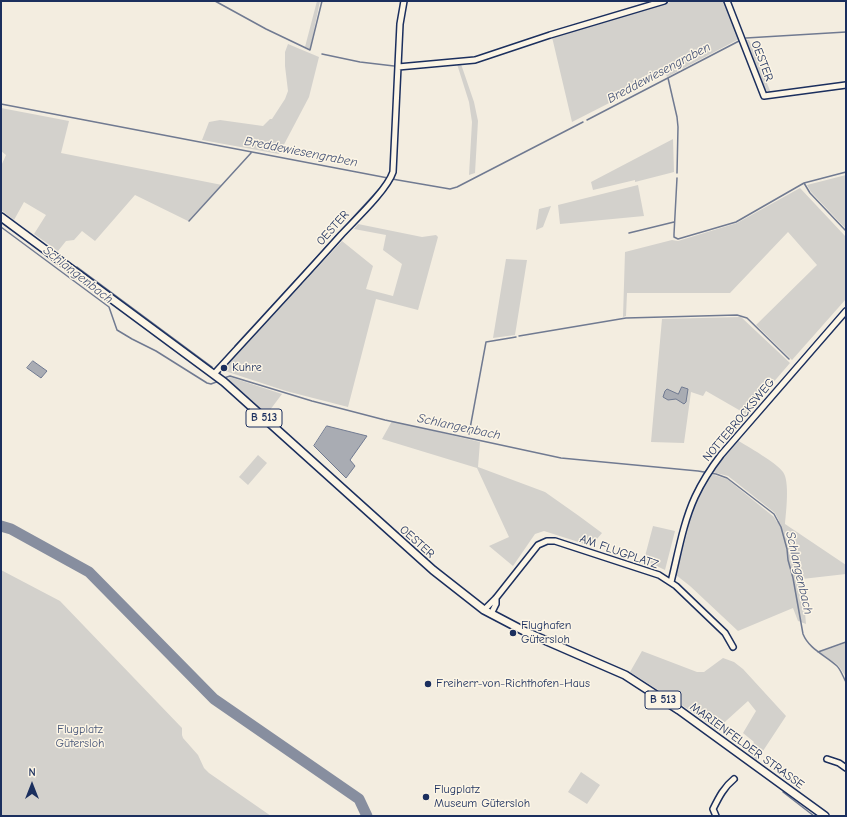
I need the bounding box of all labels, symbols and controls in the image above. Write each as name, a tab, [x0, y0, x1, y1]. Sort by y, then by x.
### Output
water label: Breddewiesengraben	[605, 39, 713, 107]
street label: OESTER	[748, 39, 776, 83]
water label: Breddewiesengraben	[243, 133, 359, 171]
street label: OESTER	[314, 207, 352, 249]
water label: Schlangenbach	[40, 243, 116, 307]
place label: Kuhre	[232, 361, 262, 375]
marker: Kuhre	[219, 363, 229, 373]
street label: NOTTEBROCKSWEG	[700, 375, 778, 465]
road number: B 513	[246, 409, 282, 427]
water label: Schlangenbach	[416, 411, 502, 443]
street label: OESTER	[396, 523, 438, 561]
water label: Schlangenbach	[782, 530, 816, 616]
street label: AM FLUGPLATZ	[578, 532, 660, 572]
place label: Flughafen Gütersloh	[521, 619, 571, 647]
marker: Flughafen Gütersloh	[508, 628, 518, 638]
place label: Freiherr-von-Richthofen-Haus	[436, 677, 590, 691]
marker: Freiherr-von-Richthofen-Haus	[423, 679, 433, 689]
road number: B 513	[645, 691, 681, 709]
street label: MARIENFELDER STRASSE	[687, 700, 807, 792]
park label: Flugplatz Gütersloh	[56, 723, 104, 751]
north arrow	[12, 765, 52, 805]
text: N	[28, 766, 36, 779]
place label: Flugplatz Museum Gütersloh	[434, 783, 530, 811]
marker: Flugplatz Museum Gütersloh	[421, 792, 431, 802]

